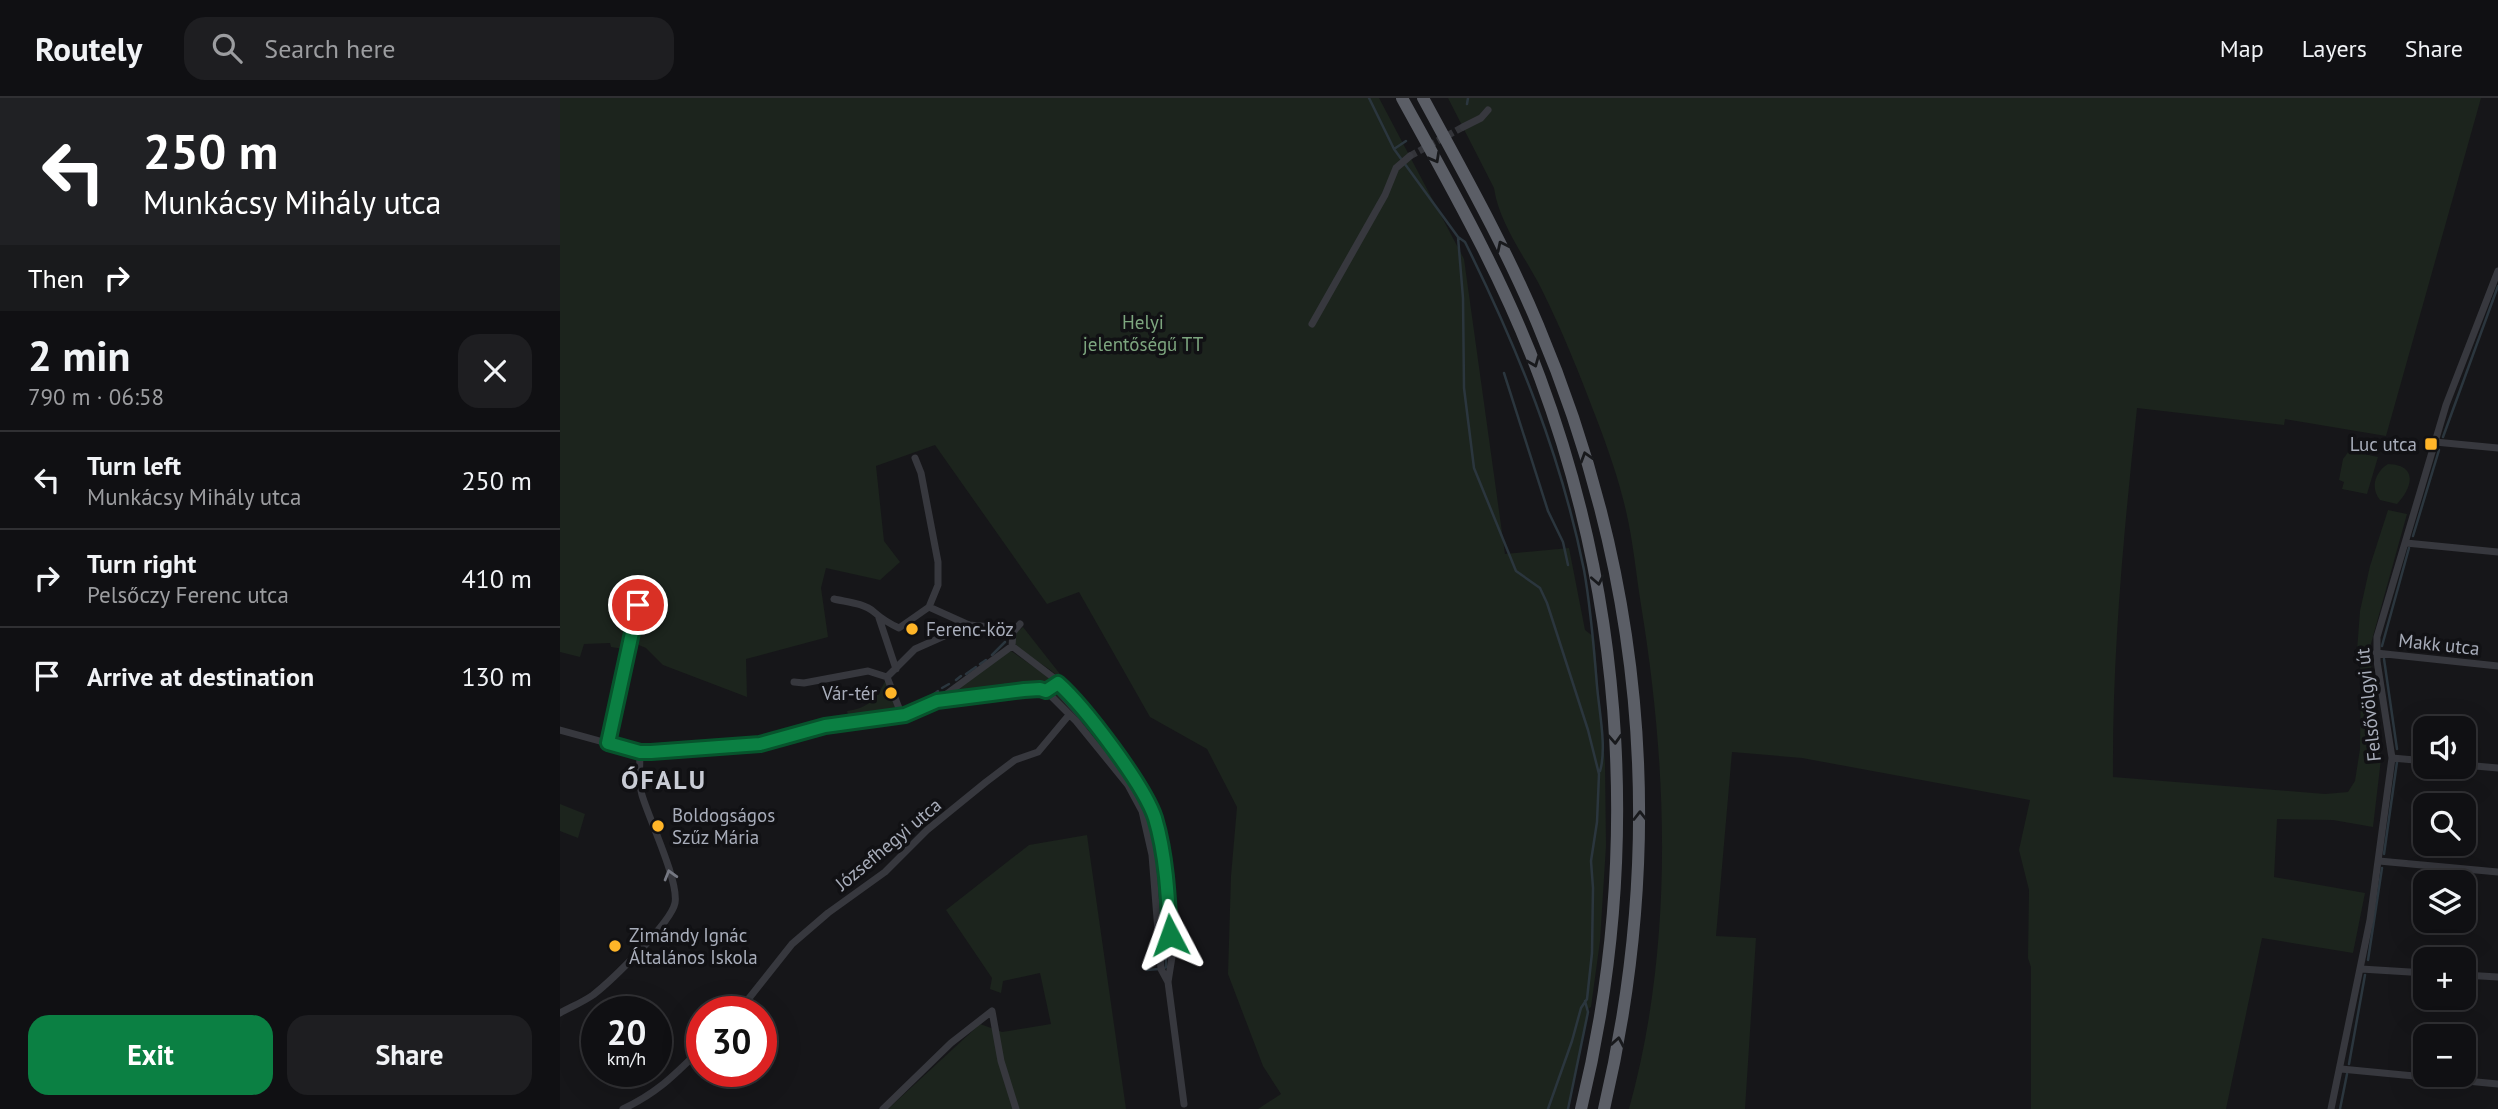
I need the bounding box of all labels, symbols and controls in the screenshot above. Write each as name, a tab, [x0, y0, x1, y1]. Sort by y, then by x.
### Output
search box	[184, 17, 674, 80]
text: Routely	[35, 27, 142, 70]
icon: search	[208, 29, 246, 67]
text: Search here	[264, 32, 395, 65]
text: Map	[2220, 33, 2264, 64]
text: Layers	[2302, 33, 2367, 64]
text: Share	[2405, 33, 2463, 64]
text: 250 m	[143, 119, 278, 183]
icon: left	[28, 126, 119, 217]
one-way arrow	[1426, 150, 1440, 163]
text: Munkácsy Mihály utca	[143, 181, 441, 223]
one-way arrow	[1496, 241, 1510, 253]
icon: right	[98, 259, 136, 297]
text: Then	[28, 262, 84, 295]
park label: Helyi jelentőségű TT	[1083, 310, 1204, 356]
text: 2 min	[28, 328, 130, 383]
button: close	[458, 334, 532, 408]
one-way arrow	[1525, 356, 1539, 368]
text: 790 m · 06:58	[28, 382, 164, 411]
place label: Luc utca	[2350, 432, 2417, 456]
marker: Luc utca	[2423, 436, 2439, 452]
text: Turn left	[87, 449, 181, 482]
one-way arrow	[1580, 452, 1595, 464]
icon: left	[28, 461, 66, 499]
text: 250 m	[461, 464, 532, 497]
text: Munkácsy Mihály utca	[87, 482, 302, 511]
text: Turn right	[87, 547, 196, 580]
icon: right	[28, 559, 66, 597]
text: 410 m	[461, 562, 532, 595]
one-way arrow	[1589, 574, 1604, 586]
pin	[608, 575, 668, 635]
text: Pelsőczy Ferenc utca	[87, 580, 289, 609]
icon: arrive	[619, 586, 657, 624]
place label: Ferenc-köz	[926, 617, 1014, 641]
marker: Ferenc-köz	[904, 621, 920, 637]
street label: Makk utca	[2397, 628, 2481, 660]
street label: Felsővölgyi út	[2350, 647, 2386, 763]
icon: arrive	[28, 657, 66, 695]
text: Arrive at destination	[87, 660, 314, 693]
text: 130 m	[461, 660, 532, 693]
place label: Vár-tér	[821, 681, 878, 705]
marker: Vár-tér	[883, 685, 899, 701]
map controls	[2413, 716, 2476, 1087]
button: sound	[2413, 716, 2476, 779]
one-way arrow	[1608, 734, 1623, 745]
district label: ÓFALU	[621, 763, 707, 796]
street label: Józsefhegyi utca	[829, 793, 946, 896]
button: search	[2413, 793, 2476, 856]
place label: Boldogságos Szűz Mária	[672, 803, 775, 849]
one-way arrow	[1632, 810, 1648, 821]
marker: Boldogságos Szűz Mária	[650, 818, 666, 834]
one-way arrow	[663, 869, 678, 881]
button: layers	[2413, 870, 2476, 933]
position arrow	[1133, 898, 1207, 972]
place label: Zimándy Ignác Általános Iskola	[629, 923, 758, 969]
marker: Zimándy Ignác Általános Iskola	[607, 938, 623, 954]
button: +	[2413, 947, 2476, 1010]
speed limit sign: 30	[686, 996, 777, 1087]
text: 20	[607, 1009, 646, 1055]
button: Exit	[28, 1015, 273, 1095]
button: Share	[287, 1015, 532, 1095]
button: −	[2413, 1024, 2476, 1087]
one-way arrow	[1610, 1036, 1625, 1048]
text: km/h	[607, 1047, 646, 1070]

